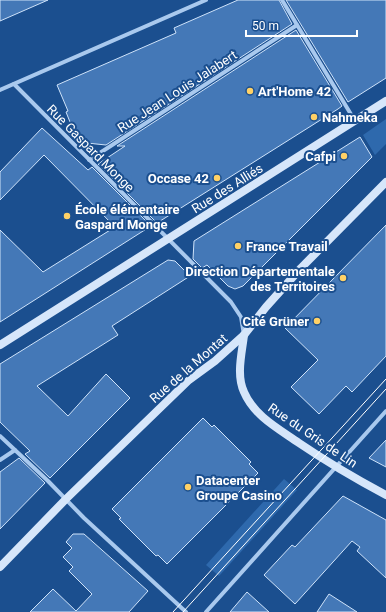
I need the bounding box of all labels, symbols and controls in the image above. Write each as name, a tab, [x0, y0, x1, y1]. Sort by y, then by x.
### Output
scale bar	[246, 12, 357, 38]
text: 50 m	[252, 19, 279, 33]
street label: Rue Jean Louis Jalabert	[115, 47, 240, 136]
place label: Art'Home 42	[258, 84, 331, 99]
marker: Art'Home 42	[245, 86, 255, 96]
street label: Rue Gaspard Monge	[44, 102, 137, 195]
place label: Nahmeka	[322, 110, 378, 125]
marker: Nahmeka	[309, 112, 319, 122]
place label: Cafpi	[305, 149, 336, 164]
marker: Cafpi	[339, 151, 349, 161]
street label: Rue des Alliés	[189, 160, 266, 216]
place label: Occase 42	[148, 171, 209, 186]
marker: Occase 42	[212, 173, 222, 183]
place label: École élémentaire Gaspard Monge	[75, 202, 180, 232]
marker: École élémentaire Gaspard Monge	[62, 211, 72, 221]
place label: France Travail	[246, 239, 328, 254]
marker: France Travail	[233, 241, 243, 251]
place label: Direction Départementale des Territoires	[185, 264, 335, 294]
marker: Direction Départementale des Territoires	[338, 273, 348, 283]
place label: Cité Grüner	[242, 314, 309, 329]
marker: Cité Grüner	[312, 316, 322, 326]
street label: Rue de la Montat	[147, 331, 230, 406]
street label: Rue du Gris de Lin	[265, 400, 360, 471]
place label: Datacenter Groupe Casino	[196, 473, 282, 503]
marker: Datacenter Groupe Casino	[183, 482, 193, 492]

